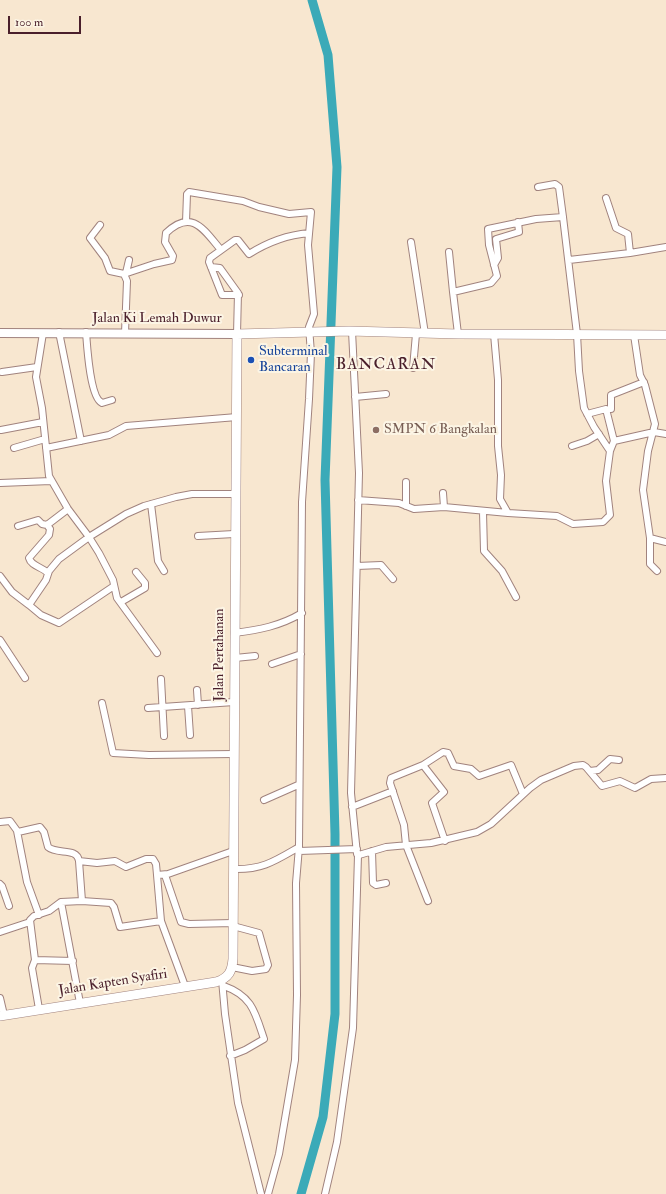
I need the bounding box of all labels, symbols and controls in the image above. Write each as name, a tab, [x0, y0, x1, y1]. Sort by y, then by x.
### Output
scale bar	[10, 8, 83, 34]
text: 100 m	[15, 15, 43, 30]
street label: Jalan Ki Lemah Duwur	[92, 311, 222, 327]
place label: Subterminal Bancaran	[259, 344, 328, 376]
marker: Subterminal Bancaran	[246, 355, 256, 365]
district label: BANCARAN	[336, 356, 436, 376]
place label: SMPN 6 Bangkalan	[384, 422, 497, 438]
marker: SMPN 6 Bangkalan	[371, 425, 381, 435]
street label: Jalan Pertahanan	[212, 608, 228, 702]
street label: Jalan Kapten Syafiri	[57, 966, 169, 1000]

